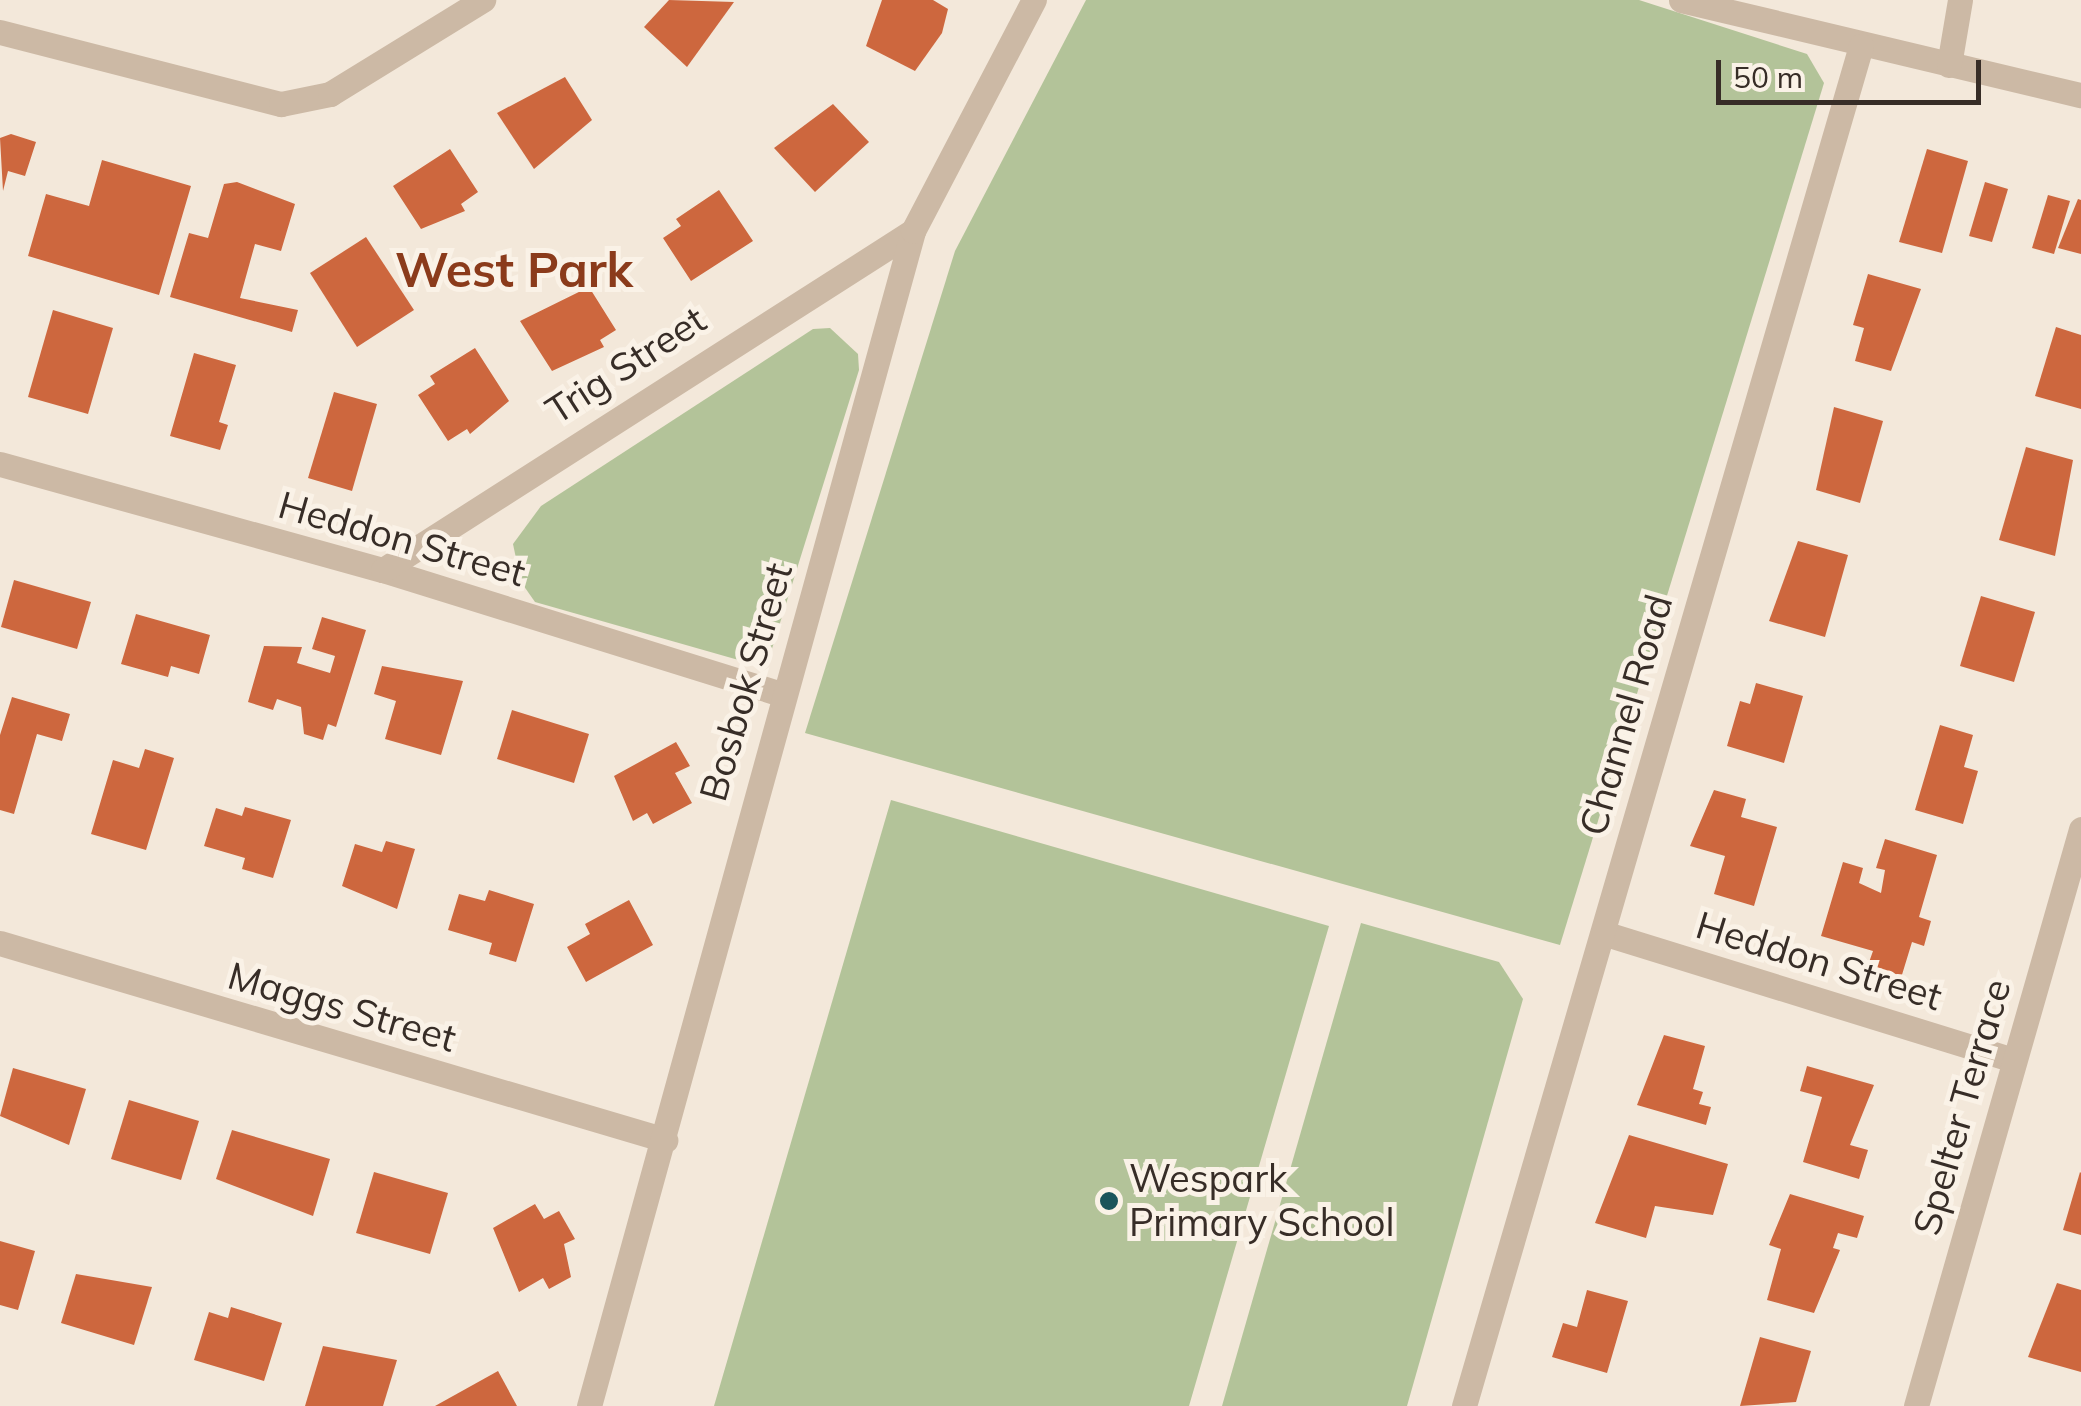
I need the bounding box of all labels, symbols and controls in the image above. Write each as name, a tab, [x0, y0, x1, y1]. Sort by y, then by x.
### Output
scale bar	[1721, 40, 1986, 102]
text: 50 m	[1733, 58, 1803, 96]
district label: West Park	[395, 241, 633, 299]
street label: Trig Street	[538, 297, 714, 433]
street label: Heddon Street	[273, 482, 531, 596]
street label: Bosbok Street	[690, 558, 802, 806]
street label: Channel Road	[1570, 589, 1682, 841]
street label: Heddon Street	[1691, 902, 1947, 1020]
street label: Maggs Street	[223, 953, 461, 1061]
street label: Spelter Terrace	[1904, 974, 2020, 1240]
place label: Wespark Primary School	[1129, 1156, 1395, 1246]
marker: Wespark Primary School	[1098, 1190, 1120, 1212]

